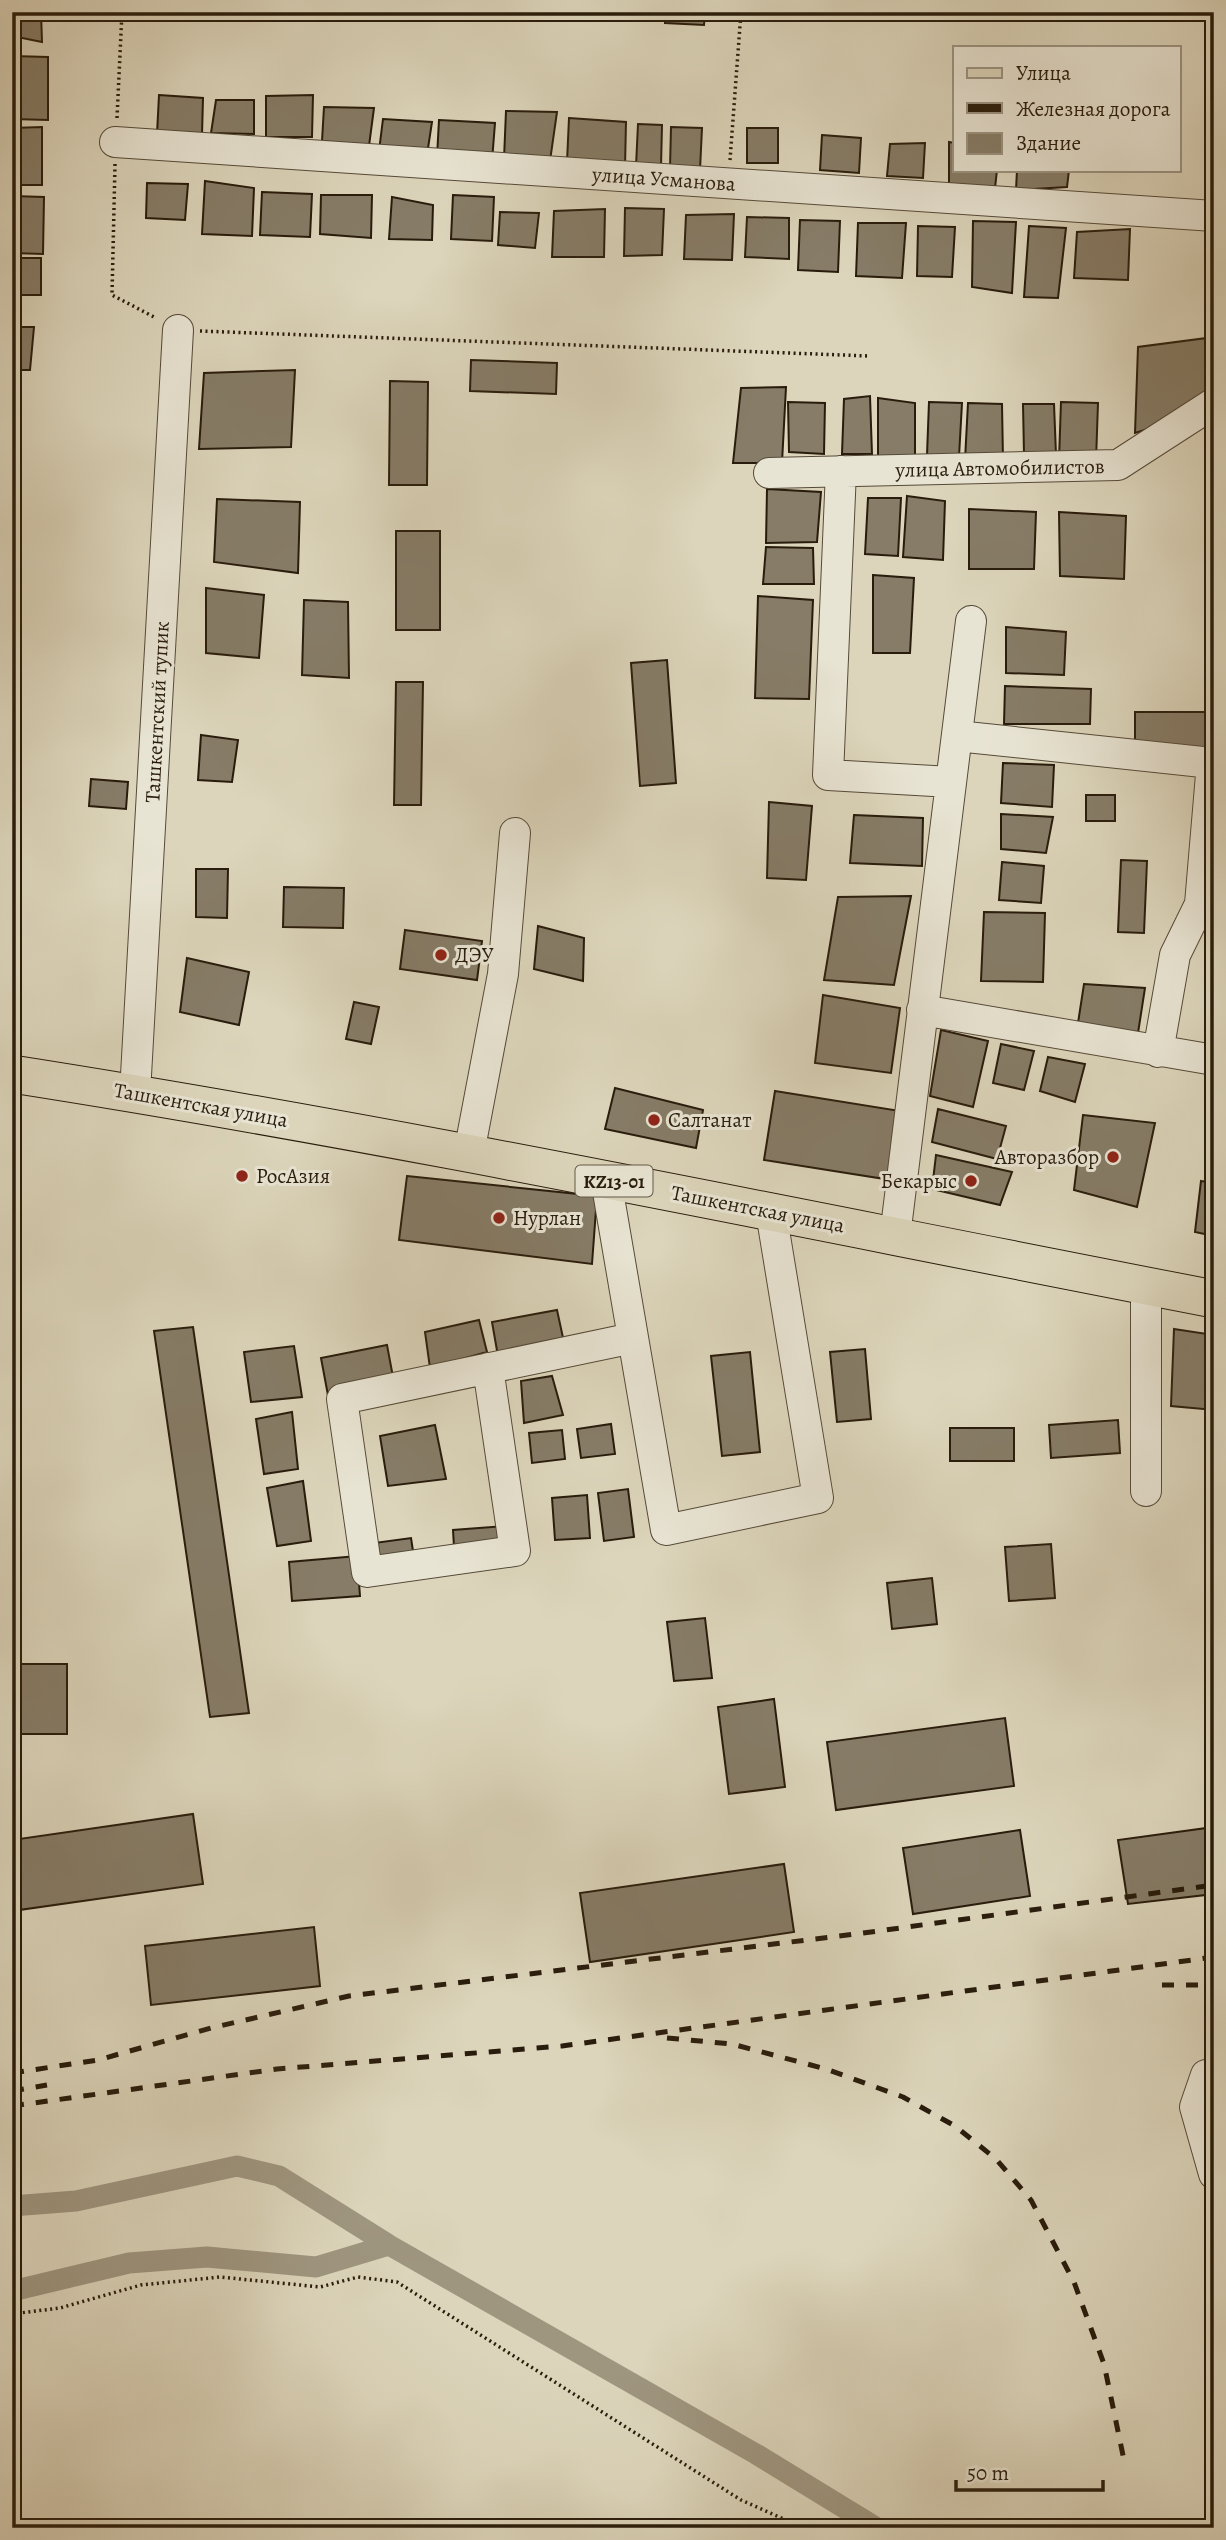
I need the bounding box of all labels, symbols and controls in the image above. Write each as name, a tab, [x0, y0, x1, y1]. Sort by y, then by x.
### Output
legend	[953, 46, 1180, 172]
text: Улица	[1016, 59, 1071, 87]
text: Железная дорога	[1016, 95, 1171, 123]
text: Здание	[1016, 129, 1081, 157]
street label: улица Усманова	[590, 160, 737, 198]
street label: улица Автомобилистов	[894, 452, 1105, 484]
street label: Ташкентский тупик	[138, 620, 176, 803]
place label: ДЭУ	[455, 941, 494, 969]
marker: ДЭУ	[433, 947, 449, 963]
street label: Ташкентская улица	[112, 1076, 290, 1134]
place label: Салтанат	[668, 1106, 752, 1134]
marker: Салтанат	[646, 1112, 662, 1128]
place label: Авторазбор	[994, 1143, 1099, 1171]
marker: Авторазбор	[1105, 1149, 1121, 1165]
place label: РосАзия	[256, 1162, 330, 1190]
road number: KZ13-01	[576, 1166, 652, 1196]
place label: Бекарыс	[881, 1167, 957, 1195]
marker: РосАзия	[234, 1168, 250, 1184]
marker: Бекарыс	[963, 1173, 979, 1189]
street label: Ташкентская улица	[669, 1178, 847, 1240]
place label: Нурлан	[513, 1204, 581, 1232]
marker: Нурлан	[491, 1210, 507, 1226]
scale bar	[956, 2449, 1104, 2493]
text: 50 m	[967, 2459, 1009, 2487]

